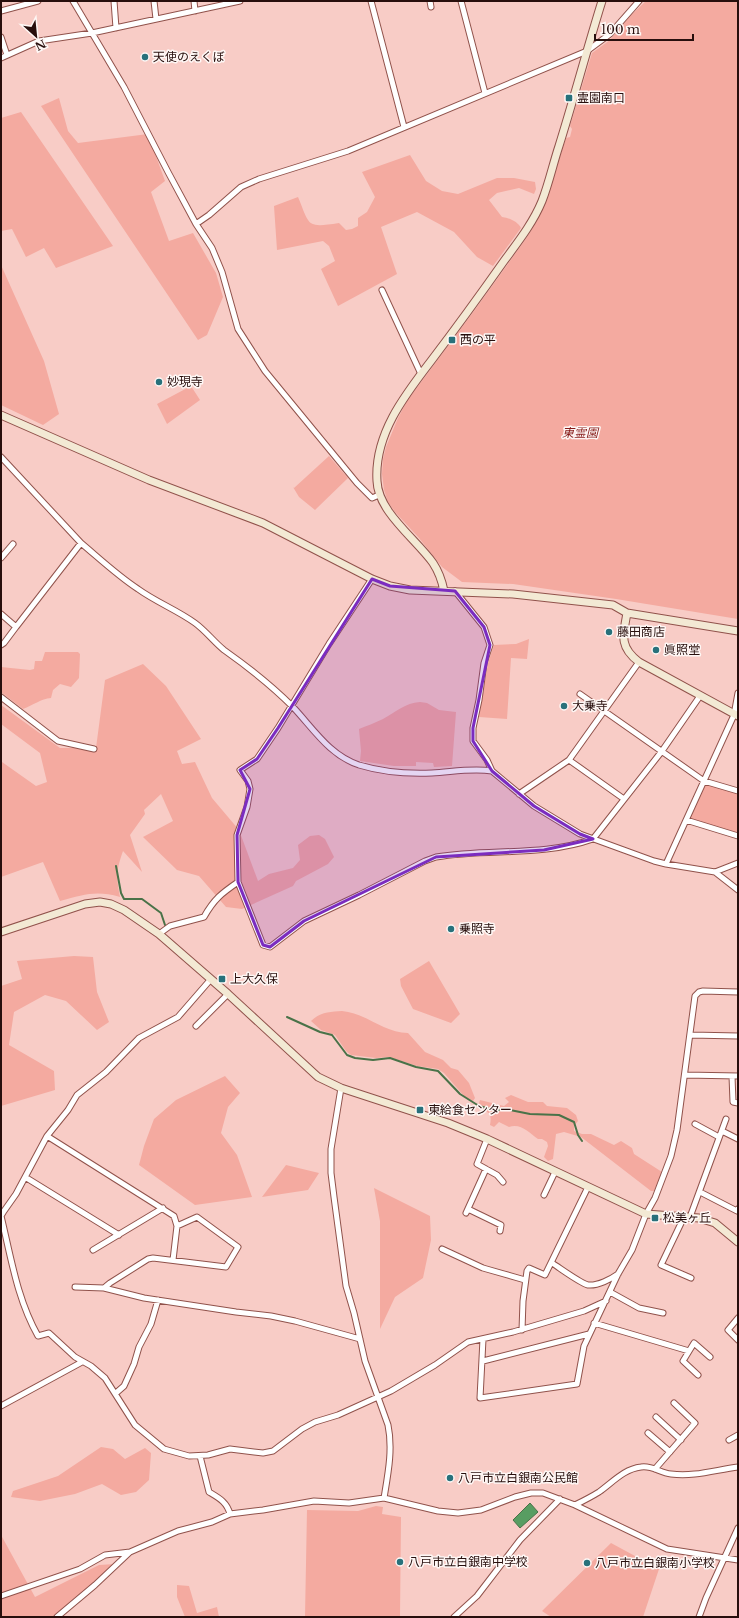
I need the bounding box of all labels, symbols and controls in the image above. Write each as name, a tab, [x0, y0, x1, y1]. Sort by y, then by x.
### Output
north arrow	[16, 16, 56, 56]
scale bar	[595, 16, 693, 42]
text: 100 m	[601, 22, 640, 37]
text: N	[32, 36, 48, 54]
place label: 天使のえくぼ	[153, 49, 225, 64]
marker: 天使のえくぼ	[140, 52, 150, 62]
place label: 霊園南口	[577, 90, 625, 105]
marker: 霊園南口	[564, 93, 574, 103]
place label: 西の平	[460, 332, 496, 347]
marker: 西の平	[447, 335, 457, 345]
place label: 妙現寺	[167, 374, 203, 389]
marker: 妙現寺	[154, 377, 164, 387]
park label: 東霊園	[562, 425, 600, 440]
place label: 藤田商店	[617, 624, 665, 639]
marker: 藤田商店	[604, 627, 614, 637]
place label: 眞照堂	[664, 642, 700, 657]
marker: 眞照堂	[651, 645, 661, 655]
place label: 大乗寺	[572, 698, 608, 713]
marker: 大乗寺	[559, 701, 569, 711]
place label: 乗照寺	[459, 921, 495, 936]
marker: 乗照寺	[446, 924, 456, 934]
place label: 上大久保	[230, 971, 278, 986]
marker: 上大久保	[217, 974, 227, 984]
place label: 東給食センター	[428, 1102, 512, 1117]
marker: 東給食センター	[415, 1105, 425, 1115]
place label: 松美ヶ丘	[663, 1210, 711, 1225]
marker: 松美ヶ丘	[650, 1213, 660, 1223]
place label: 八戸市立白銀南公民館	[458, 1470, 578, 1485]
marker: 八戸市立白銀南公民館	[445, 1473, 455, 1483]
place label: 八戸市立白銀南中学校	[408, 1554, 528, 1569]
place label: 八戸市立白銀南小学校	[595, 1555, 715, 1570]
marker: 八戸市立白銀南中学校	[395, 1557, 405, 1567]
marker: 八戸市立白銀南小学校	[582, 1558, 592, 1568]

